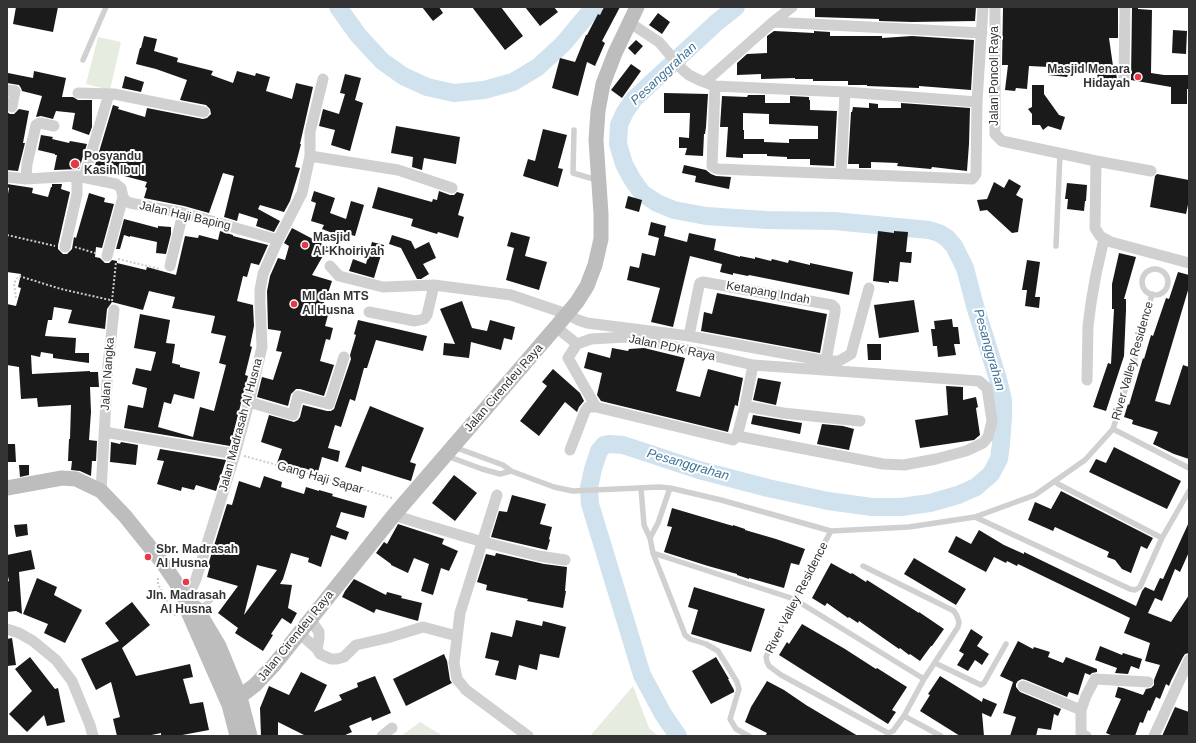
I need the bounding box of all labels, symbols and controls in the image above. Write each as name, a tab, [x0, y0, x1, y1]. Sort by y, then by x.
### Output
street label: Jalan Poncol Raya	[988, 26, 1002, 126]
water label: Pesanggrahan	[628, 39, 700, 109]
place label: Masjid Menara Hidayah	[1047, 63, 1130, 91]
marker: Masjid Menara Hidayah	[1133, 72, 1143, 82]
place label: Posyandu Kasih Ibu I	[84, 150, 145, 178]
marker: Posyandu Kasih Ibu I	[69, 158, 81, 170]
street label: Jalan Haji Baping	[138, 198, 232, 234]
place label: Masjid Al-Khoiriyah	[313, 231, 384, 259]
marker: Masjid Al-Khoiriyah	[300, 240, 310, 250]
street label: Ketapang Indah	[725, 279, 811, 307]
place label: MI dan MTS Al Husna	[302, 290, 369, 318]
marker: MI dan MTS Al Husna	[289, 299, 299, 309]
street label: River Valley Residence	[1109, 300, 1157, 422]
water label: Pesanggrahan	[970, 307, 1008, 393]
street label: Jalan PDK Raya	[627, 332, 717, 364]
street label: Jalan Nangka	[98, 337, 118, 411]
street label: Jalan Cirendeu Raya	[462, 341, 546, 435]
street label: Jalan Madrasah Al Husna	[216, 357, 266, 493]
water label: Pesanggrahan	[645, 446, 731, 484]
street label: Gang Haji Sapar	[275, 459, 365, 497]
street label: River Valley Residence	[763, 540, 831, 656]
place label: Sbr. Madrasah Al Husna	[156, 543, 238, 571]
marker: Sbr. Madrasah Al Husna	[143, 552, 153, 562]
marker: Jln. Madrasah Al Husna	[181, 577, 191, 587]
street label: Jalan Cirendeu Raya	[255, 588, 337, 684]
place label: Jln. Madrasah Al Husna	[146, 589, 226, 617]

